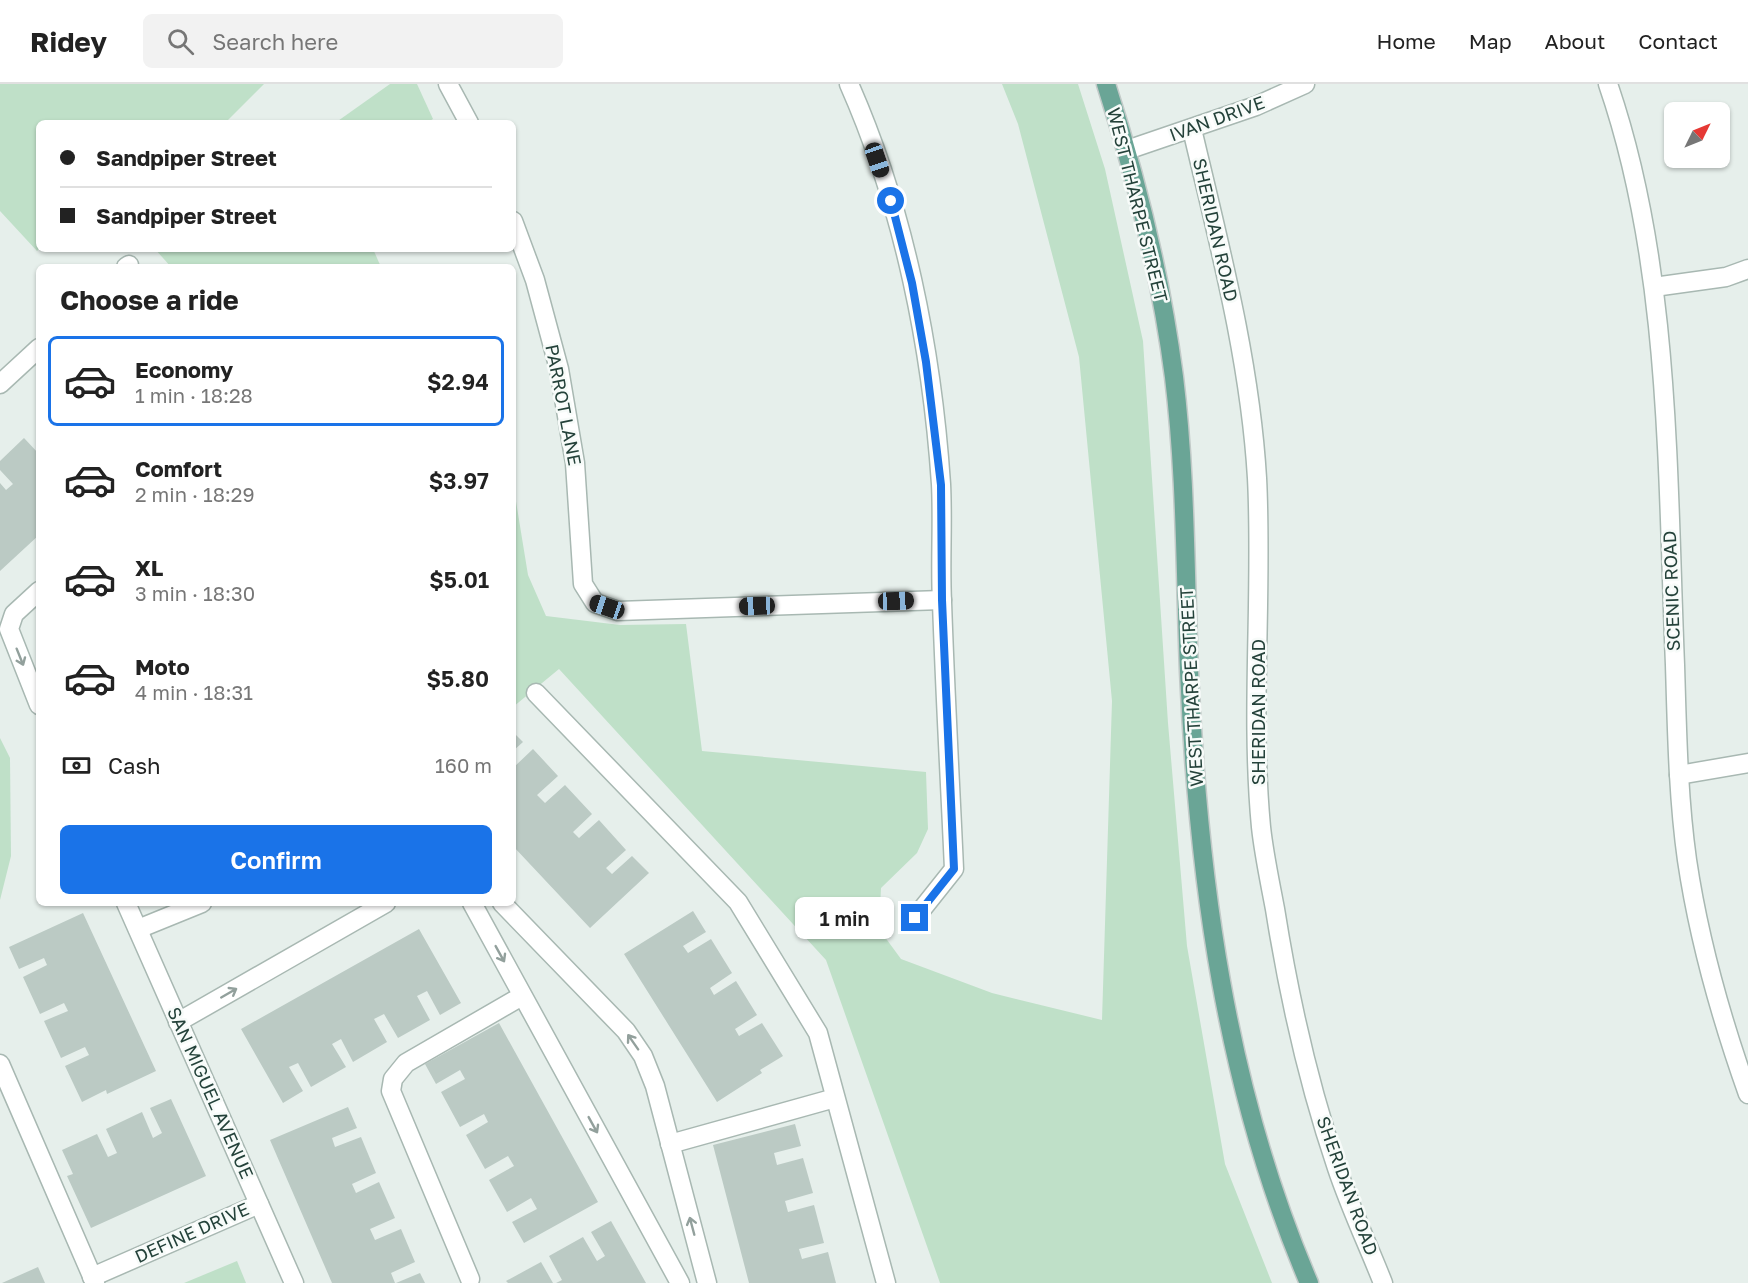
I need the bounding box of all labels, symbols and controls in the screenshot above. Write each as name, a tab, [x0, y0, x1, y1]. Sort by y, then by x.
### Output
search box	[143, 14, 563, 68]
text: Ridey	[30, 25, 107, 58]
icon: search	[164, 25, 197, 58]
text: Search here	[212, 28, 338, 55]
text: Home	[1376, 28, 1436, 54]
text: Map	[1469, 28, 1512, 54]
text: About	[1545, 28, 1605, 54]
text: Contact	[1638, 28, 1718, 54]
street label: IVAN DRIVE	[1166, 91, 1267, 145]
north arrow	[1664, 102, 1730, 168]
map controls	[1664, 102, 1730, 168]
street label: WEST THARPE STREET	[1103, 105, 1173, 304]
car	[863, 140, 891, 180]
text: Sandpiper Street	[96, 144, 277, 171]
street label: SHERIDAN ROAD	[1189, 156, 1243, 304]
route start	[877, 187, 904, 214]
text: Sandpiper Street	[96, 202, 277, 229]
text: Choose a ride	[60, 284, 239, 316]
street label: PARROT LANE	[541, 342, 587, 467]
icon: car	[63, 354, 117, 408]
text: Economy	[135, 356, 233, 383]
text: $2.94	[427, 368, 489, 395]
text: 1 min · 18:28	[135, 383, 253, 407]
icon: car	[63, 453, 117, 507]
text: Comfort	[135, 455, 222, 482]
text: $3.97	[429, 467, 489, 494]
text: 2 min · 18:29	[135, 482, 255, 506]
street label: SCENIC ROAD	[1658, 530, 1684, 652]
icon: car	[63, 552, 117, 606]
text: XL	[135, 554, 163, 581]
text: $5.01	[429, 566, 489, 593]
text: 3 min · 18:30	[135, 581, 255, 605]
street label: WEST THARPE STREET	[1175, 587, 1207, 787]
car	[878, 591, 914, 611]
car	[587, 593, 627, 621]
car	[739, 596, 775, 616]
street label: SHERIDAN ROAD	[1247, 639, 1269, 785]
one-way arrow	[15, 647, 26, 666]
icon: car	[63, 651, 117, 705]
text: Moto	[135, 653, 190, 680]
text: $5.80	[427, 665, 489, 692]
text: 4 min · 18:31	[135, 680, 253, 704]
icon: cash	[60, 749, 93, 782]
text: Cash	[108, 752, 161, 779]
text: 160 m	[435, 753, 492, 777]
button: Confirm	[60, 825, 492, 894]
callout: 1 min	[795, 897, 894, 939]
route end	[901, 904, 928, 931]
text: 1 min	[819, 906, 870, 930]
one-way arrow	[495, 945, 506, 963]
one-way arrow	[220, 987, 237, 999]
street label: SAN MIGUEL AVENUE	[163, 1003, 259, 1182]
one-way arrow	[627, 1034, 639, 1050]
street label: SHERIDAN ROAD	[1313, 1113, 1383, 1258]
one-way arrow	[588, 1116, 599, 1134]
street label: DEFINE DRIVE	[131, 1197, 252, 1267]
one-way arrow	[686, 1217, 698, 1236]

